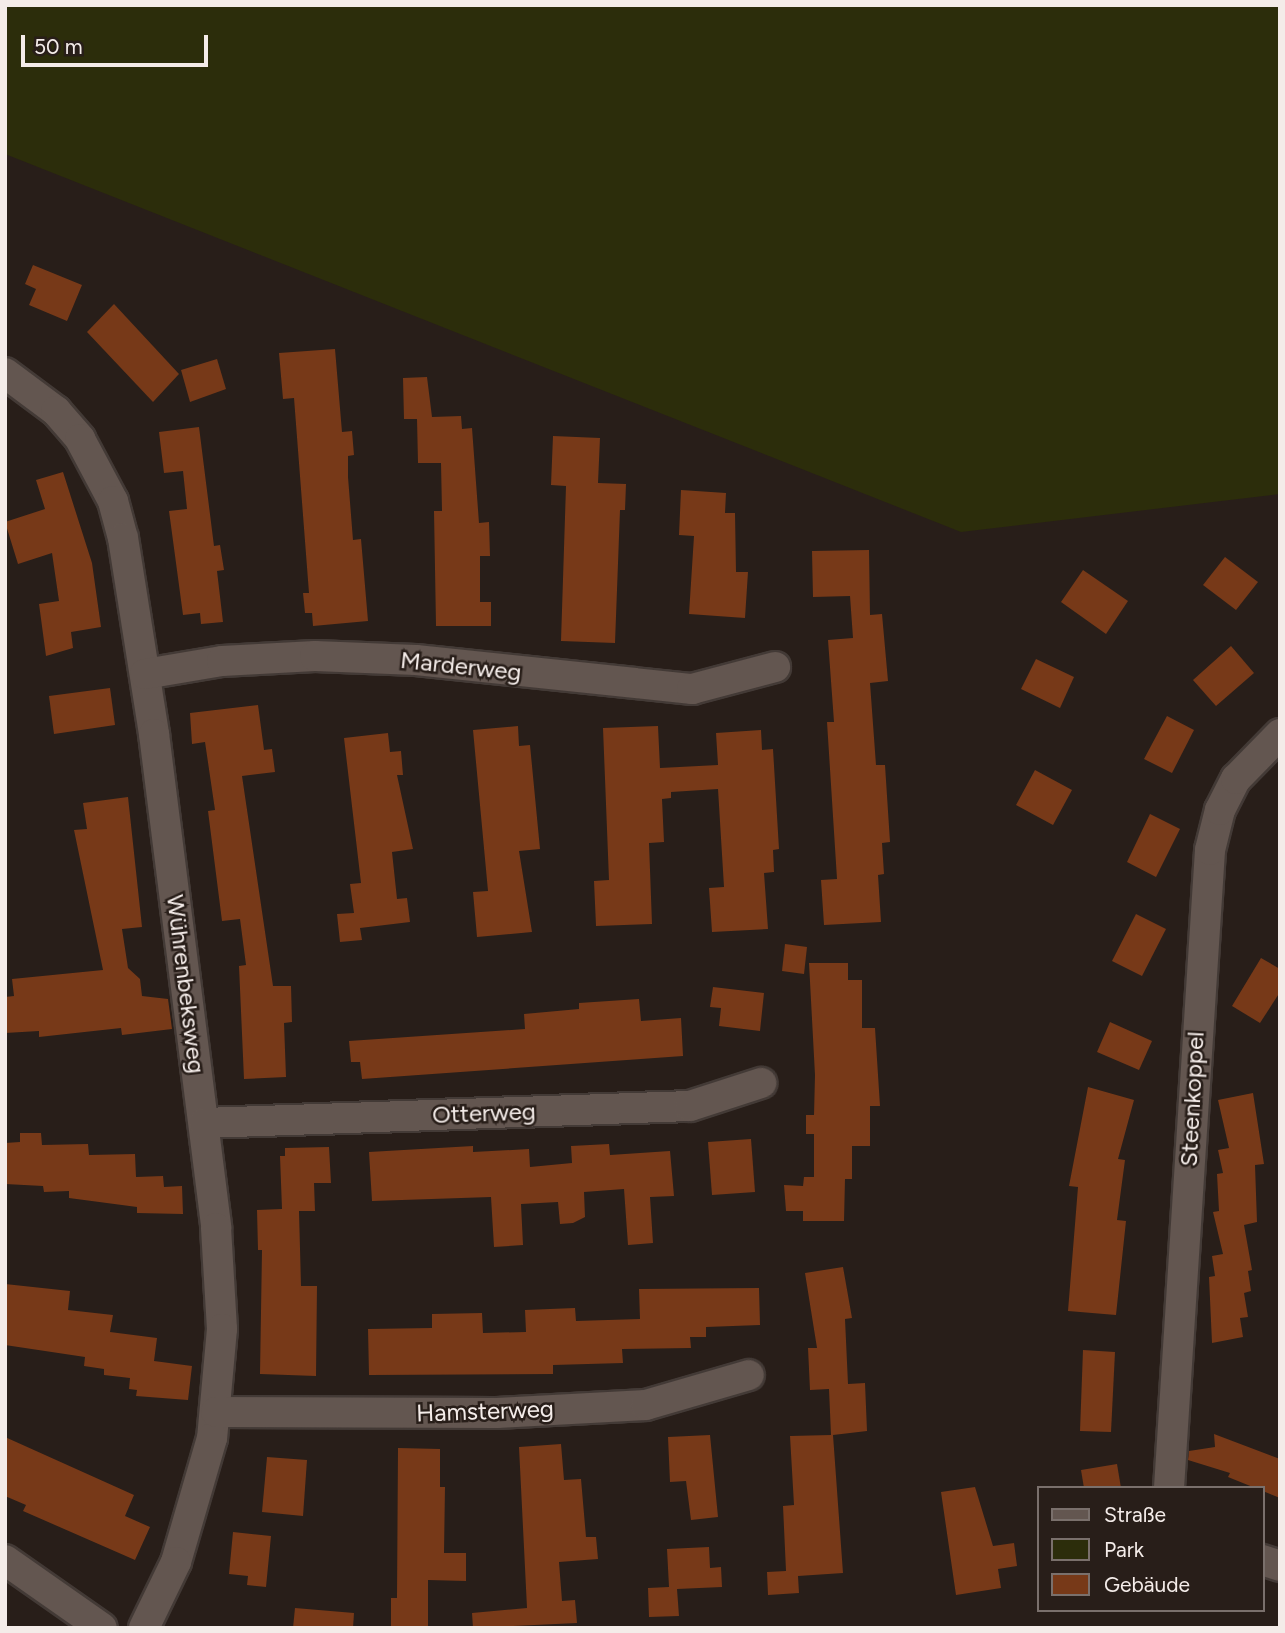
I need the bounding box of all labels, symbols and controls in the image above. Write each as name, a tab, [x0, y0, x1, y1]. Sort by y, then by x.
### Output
scale bar	[24, 21, 212, 65]
text: 50 m	[34, 34, 83, 59]
street label: Marderweg	[399, 645, 523, 687]
street label: Wührenbeksweg	[161, 893, 211, 1075]
street label: Steenkoppel	[1174, 1031, 1210, 1167]
street label: Otterweg	[432, 1097, 536, 1129]
street label: Hamsterweg	[416, 1394, 554, 1428]
legend	[1036, 1486, 1264, 1612]
text: Straße	[1104, 1502, 1166, 1527]
text: Park	[1104, 1537, 1144, 1562]
text: Gebäude	[1104, 1572, 1190, 1597]

